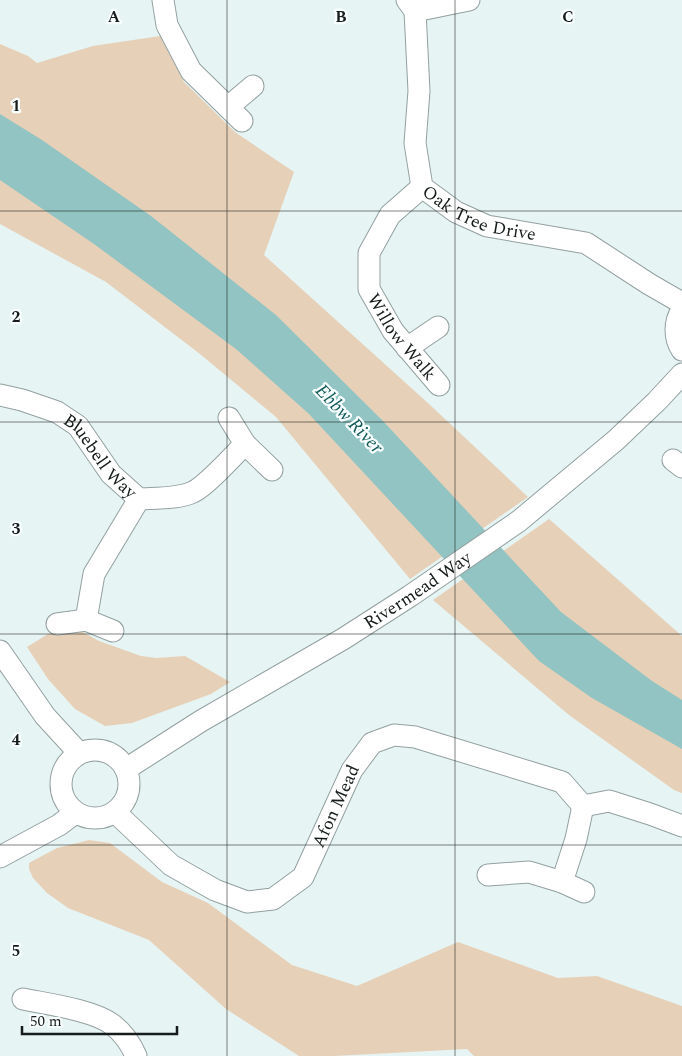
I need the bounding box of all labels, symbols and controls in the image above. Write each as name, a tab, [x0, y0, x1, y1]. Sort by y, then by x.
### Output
text: A	[108, 5, 121, 29]
text: B	[335, 5, 347, 29]
text: C	[562, 5, 574, 29]
text: 1	[12, 94, 20, 118]
street label: Oak Tree Drive	[417, 178, 538, 248]
street label: Willow Walk	[361, 288, 443, 386]
text: 2	[12, 305, 21, 329]
water label: Ebbw River	[308, 377, 390, 461]
street label: Bluebell Way	[58, 406, 144, 506]
text: 3	[12, 517, 21, 541]
street label: Rivermead Way	[358, 544, 478, 636]
text: 4	[12, 728, 21, 752]
street label: Afon Mead	[305, 760, 366, 852]
text: 5	[12, 939, 20, 963]
scale bar	[22, 1004, 178, 1036]
text: 50 m	[30, 1010, 62, 1033]

